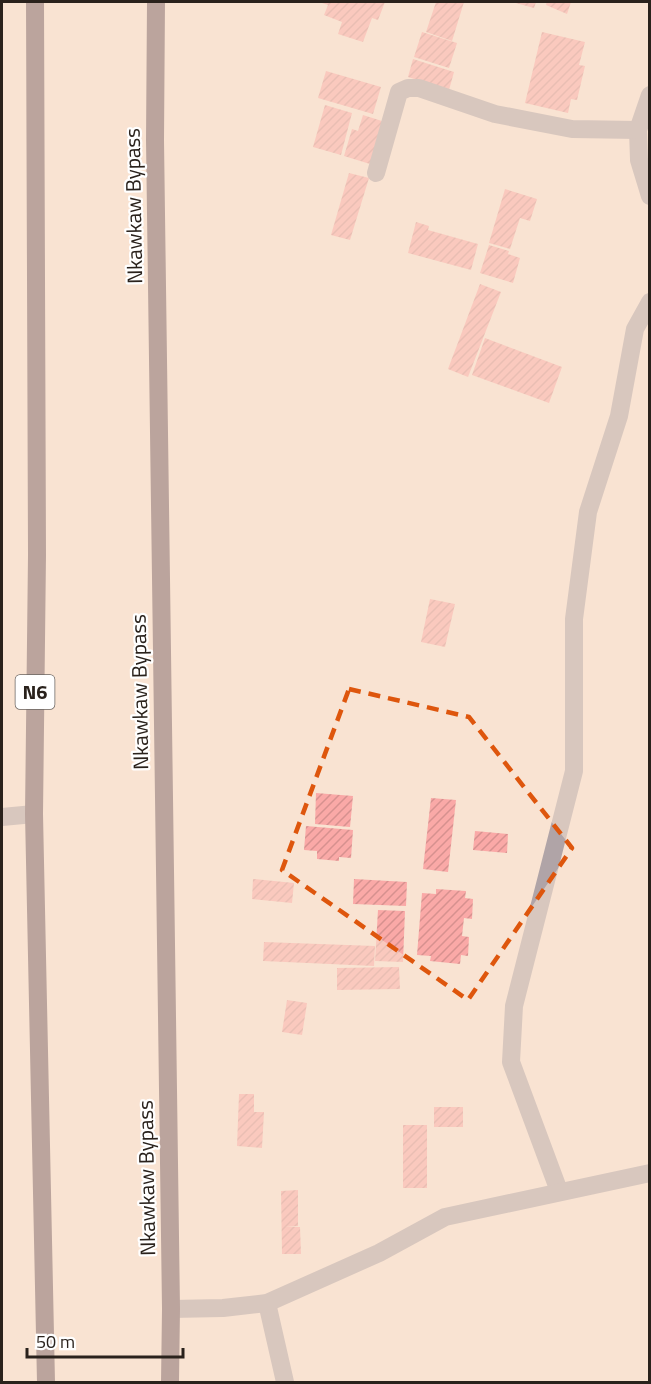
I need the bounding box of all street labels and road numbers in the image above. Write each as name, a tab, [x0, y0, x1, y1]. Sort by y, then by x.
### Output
street label: Nkawkaw Bypass	[116, 128, 150, 284]
street label: Nkawkaw Bypass	[122, 614, 156, 770]
road number: N6	[15, 675, 54, 709]
street label: Nkawkaw Bypass	[129, 1100, 163, 1256]

